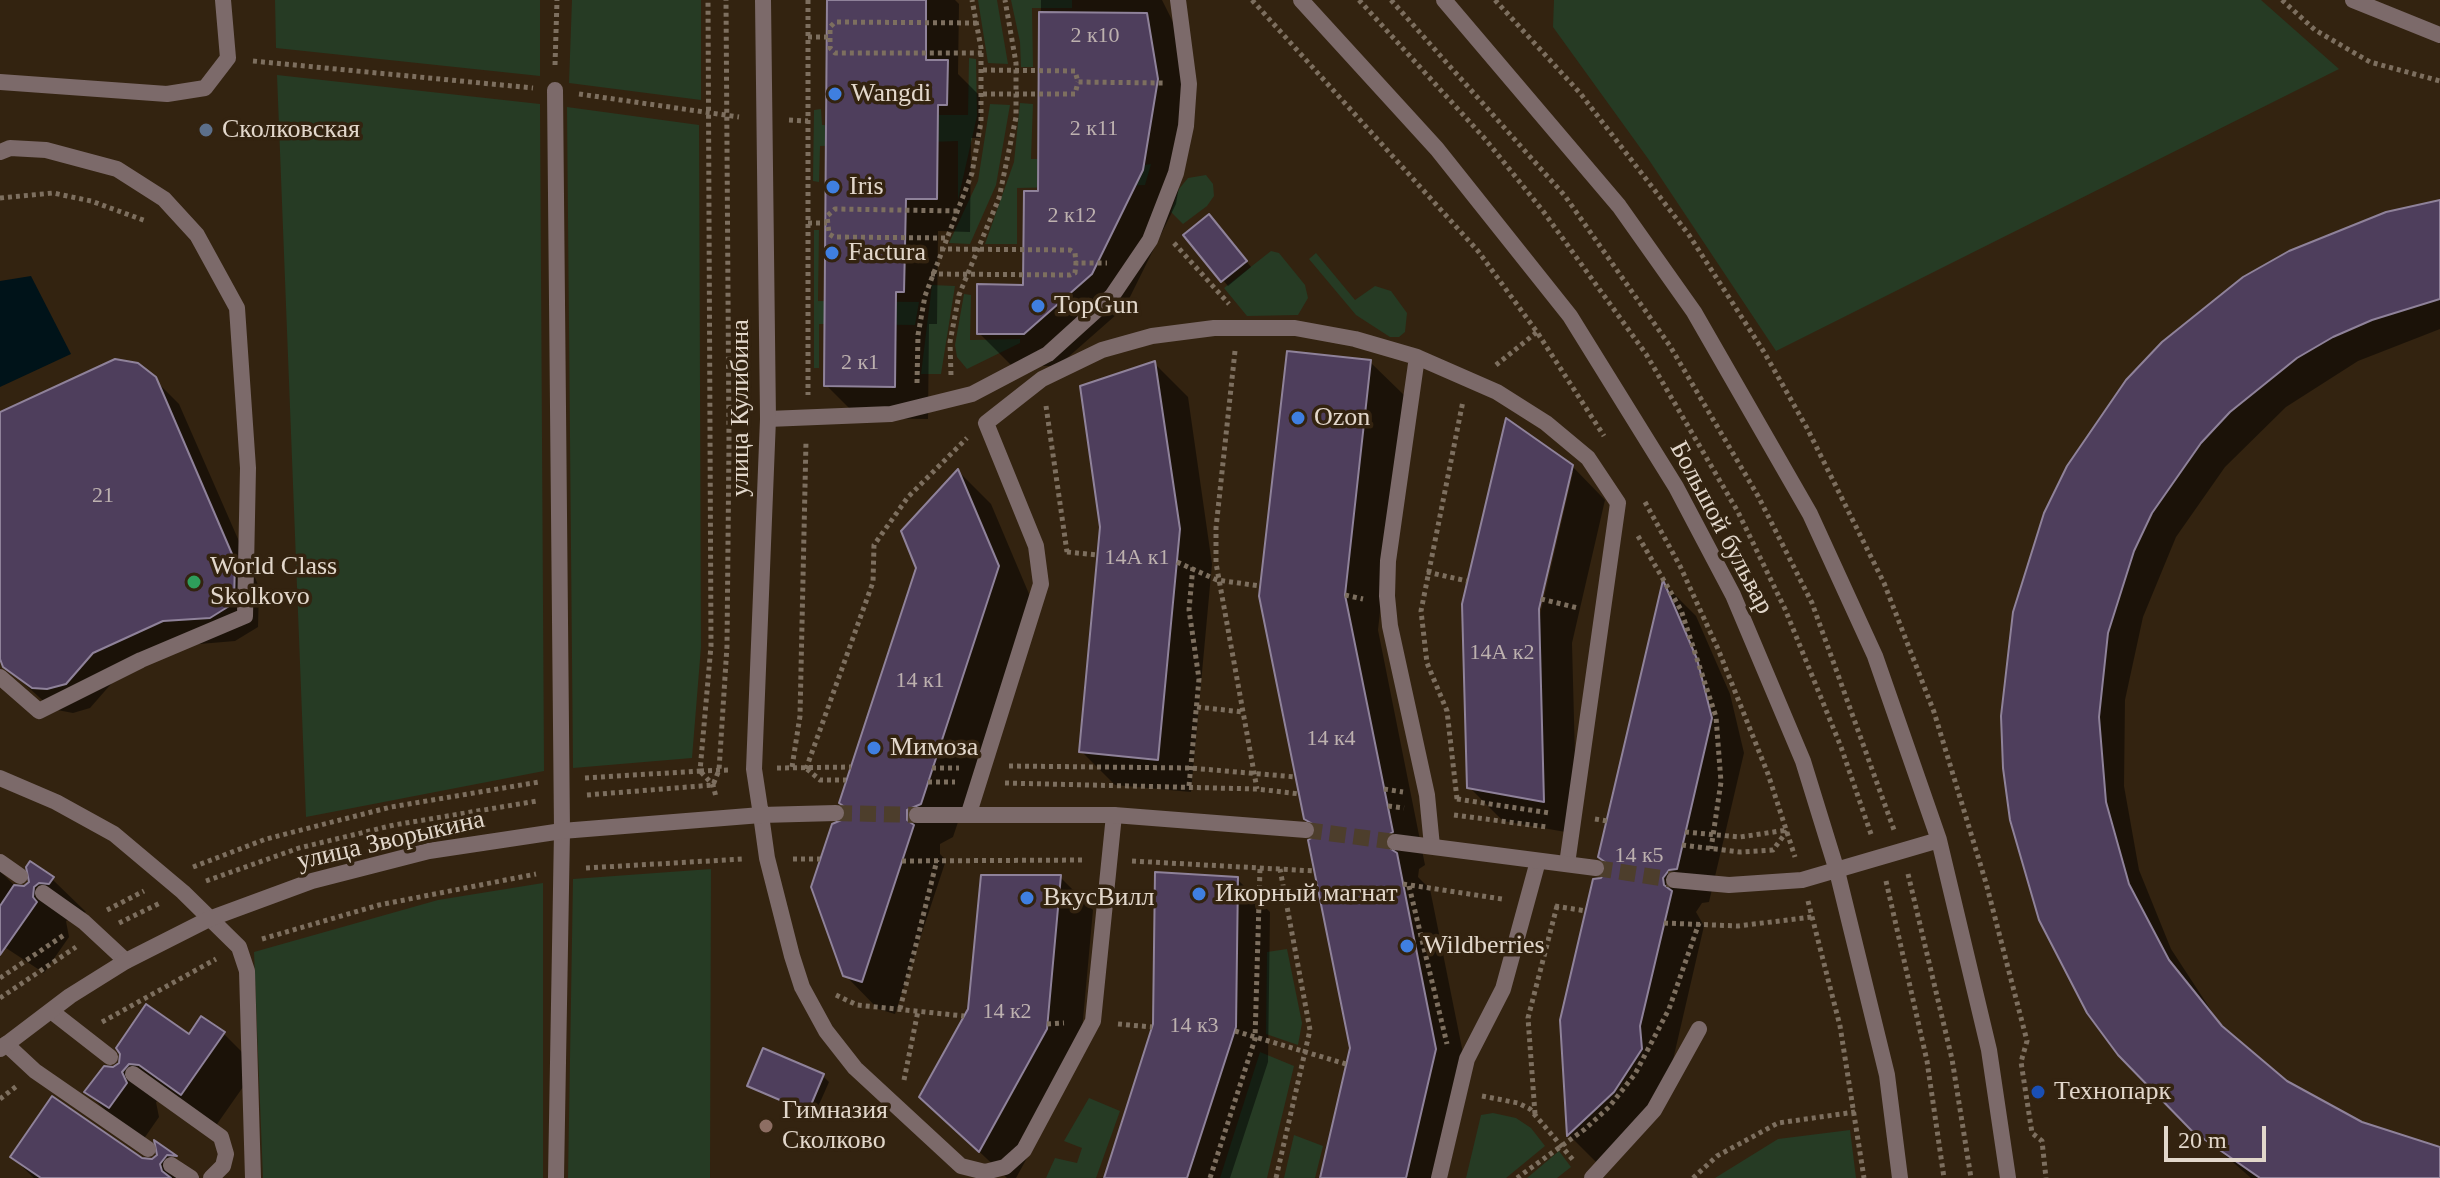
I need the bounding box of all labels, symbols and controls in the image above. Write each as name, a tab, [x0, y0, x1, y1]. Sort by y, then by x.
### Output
house number: 2 к10	[1070, 23, 1120, 49]
place label: Wangdi	[851, 78, 931, 110]
marker: Wangdi	[826, 85, 844, 103]
place label: Сколковская	[222, 114, 360, 146]
house number: 2 к11	[1070, 116, 1118, 142]
marker: Сколковская	[197, 121, 215, 139]
place label: Iris	[849, 171, 884, 203]
marker: Iris	[824, 178, 842, 196]
house number: 2 к12	[1047, 203, 1097, 229]
place label: Factura	[848, 237, 926, 269]
marker: Factura	[823, 244, 841, 262]
place label: TopGun	[1054, 290, 1139, 322]
marker: TopGun	[1029, 297, 1047, 315]
street label: улица Кулибина	[725, 319, 757, 497]
house number: 2 к1	[841, 350, 879, 376]
place label: Ozon	[1314, 402, 1370, 434]
marker: Ozon	[1289, 409, 1307, 427]
street label: Большой бульвар	[1662, 436, 1780, 620]
house number: 21	[92, 483, 114, 509]
house number: 14А к1	[1104, 545, 1170, 571]
place label: World Class Skolkovo	[210, 551, 337, 612]
marker: World Class Skolkovo	[185, 573, 203, 591]
house number: 14А к2	[1469, 640, 1535, 666]
house number: 14 к1	[895, 668, 945, 694]
house number: 14 к4	[1306, 726, 1356, 752]
place label: Мимоза	[890, 732, 978, 764]
marker: Мимоза	[865, 739, 883, 757]
street label: улица Зворыкина	[294, 804, 488, 878]
house number: 14 к5	[1614, 843, 1664, 869]
place label: Икорный магнат	[1215, 878, 1398, 910]
place label: ВкусВилл	[1043, 882, 1154, 914]
marker: Икорный магнат	[1190, 885, 1208, 903]
marker: ВкусВилл	[1018, 889, 1036, 907]
place label: Wildberries	[1423, 930, 1545, 962]
marker: Wildberries	[1398, 937, 1416, 955]
house number: 14 к2	[982, 999, 1032, 1025]
house number: 14 к3	[1169, 1013, 1219, 1039]
place label: Технопарк	[2054, 1076, 2171, 1108]
marker: Технопарк	[2029, 1083, 2047, 1101]
place label: Гимназия Сколково	[782, 1095, 888, 1156]
scale bar	[2168, 1110, 2270, 1160]
marker: Гимназия Сколково	[757, 1117, 775, 1135]
text: 20 m	[2178, 1127, 2227, 1153]

